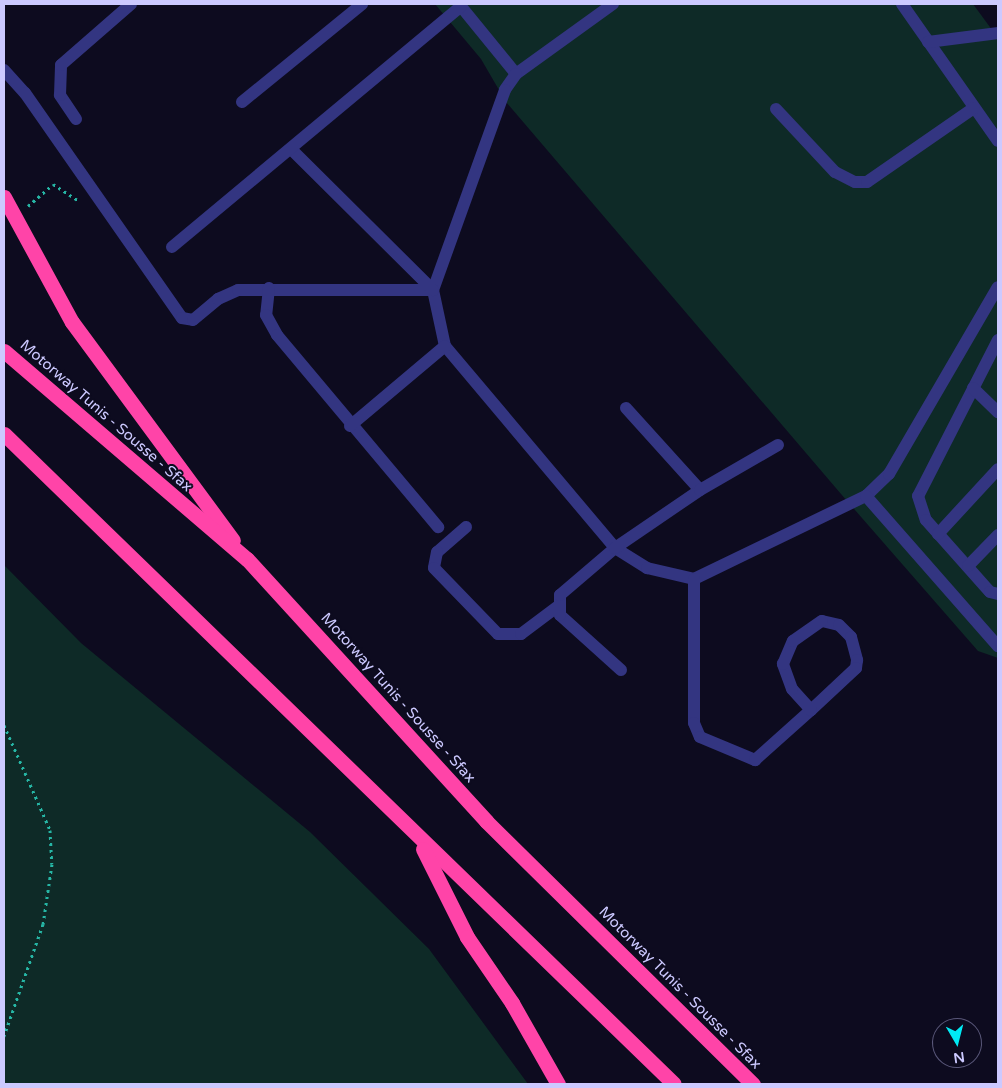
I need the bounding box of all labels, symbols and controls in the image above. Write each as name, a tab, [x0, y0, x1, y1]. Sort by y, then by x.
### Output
street label: Motorway Tunis - Sousse - Sfax	[16, 336, 196, 496]
street label: Motorway Tunis - Sousse - Sfax	[317, 609, 479, 787]
street label: Motorway Tunis - Sousse - Sfax	[595, 903, 765, 1073]
north arrow	[932, 1018, 982, 1068]
text: N	[952, 1048, 966, 1067]

